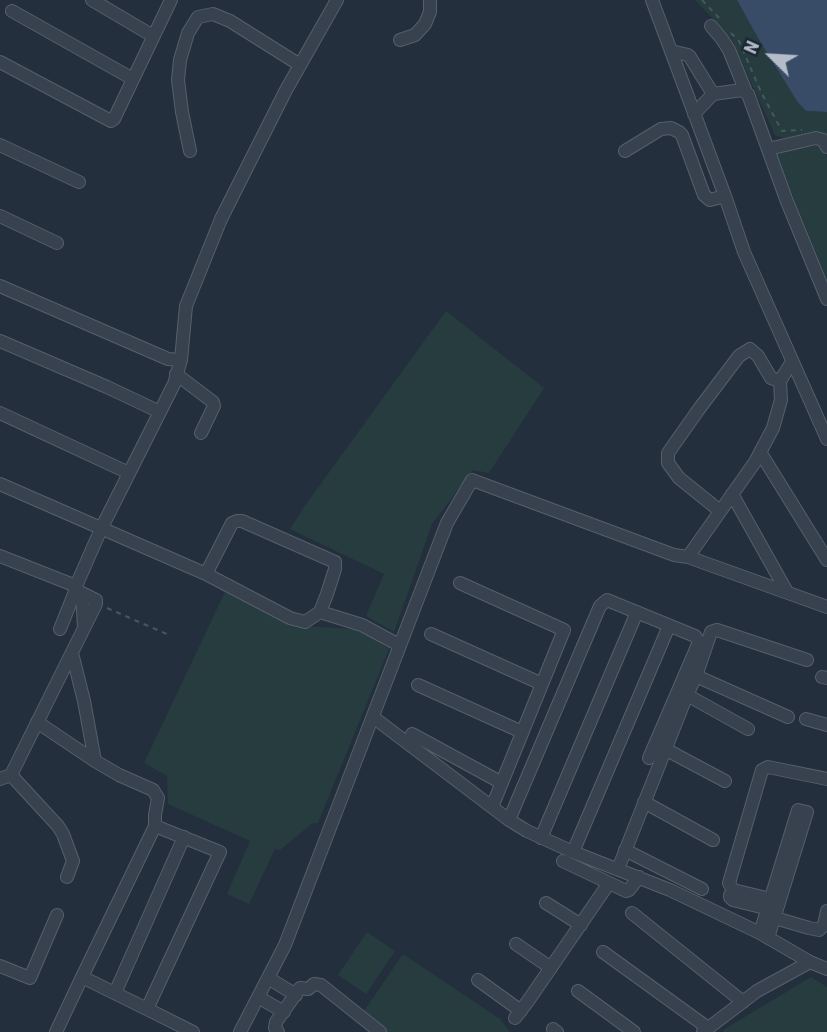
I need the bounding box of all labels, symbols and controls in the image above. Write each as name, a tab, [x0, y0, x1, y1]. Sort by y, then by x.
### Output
north arrow	[736, 21, 806, 91]
text: N	[738, 37, 764, 57]

